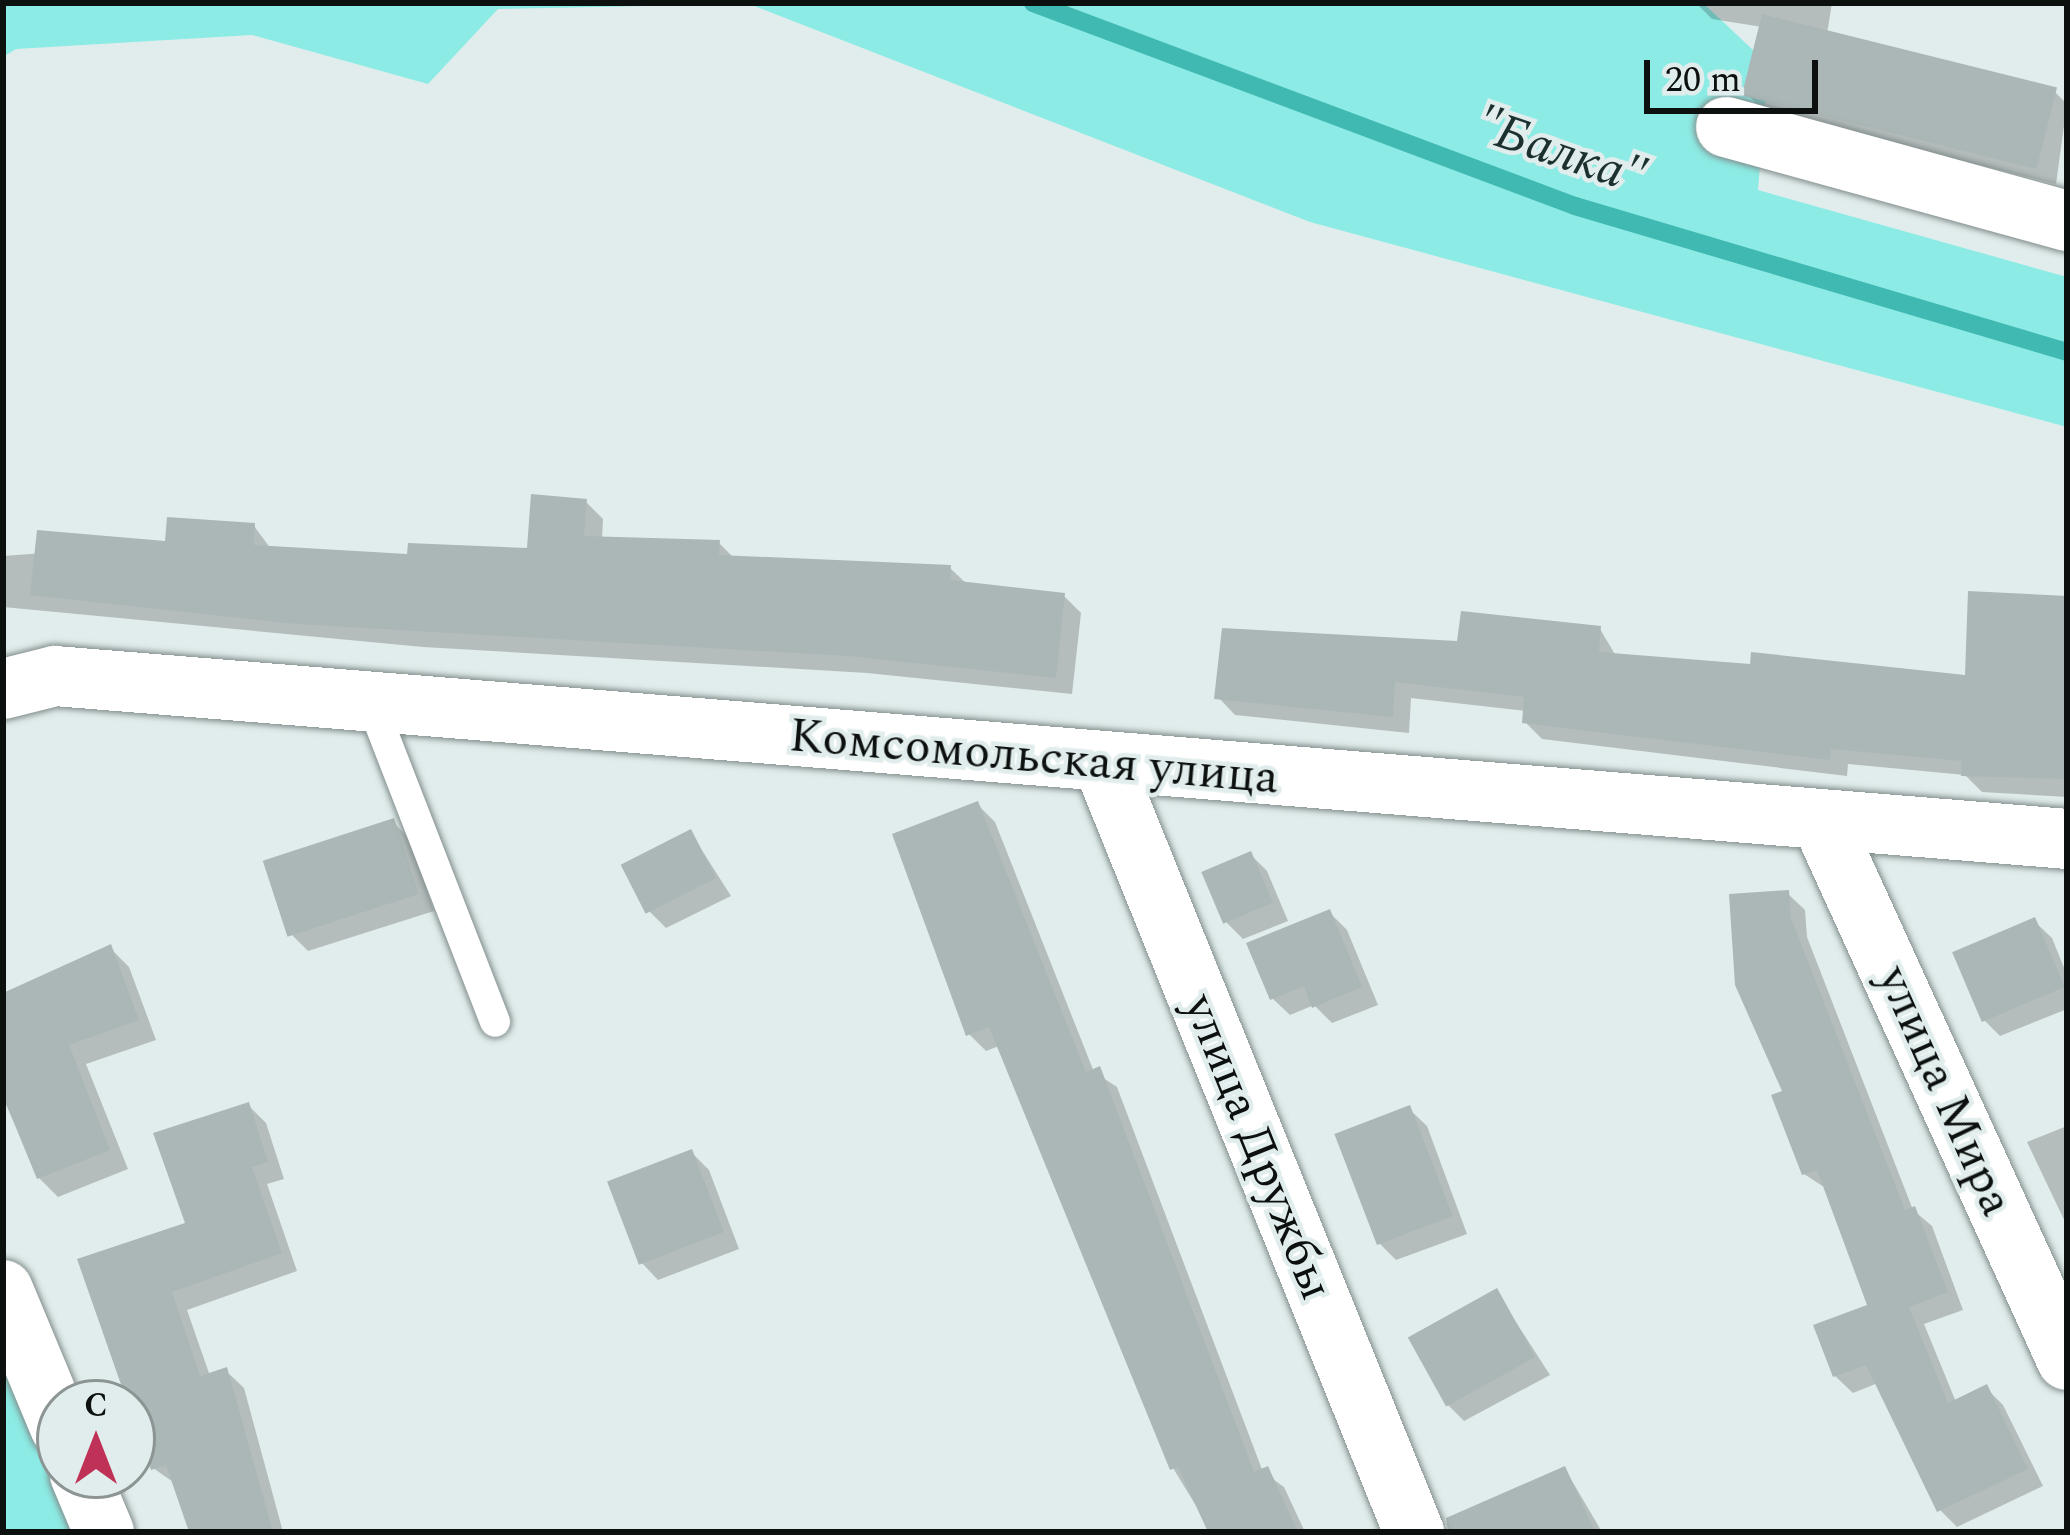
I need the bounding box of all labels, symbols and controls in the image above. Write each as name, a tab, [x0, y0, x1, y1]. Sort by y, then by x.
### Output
scale bar	[1650, 36, 1824, 110]
text: 20 m	[1665, 53, 1741, 108]
water label: "Балка"	[1465, 94, 1653, 210]
street label: Комсомольская улица	[787, 707, 1281, 807]
street label: улица Мира	[1864, 957, 2026, 1225]
street label: улица Дружбы	[1171, 986, 1345, 1308]
north arrow	[36, 1379, 156, 1499]
text: С	[84, 1381, 108, 1431]

